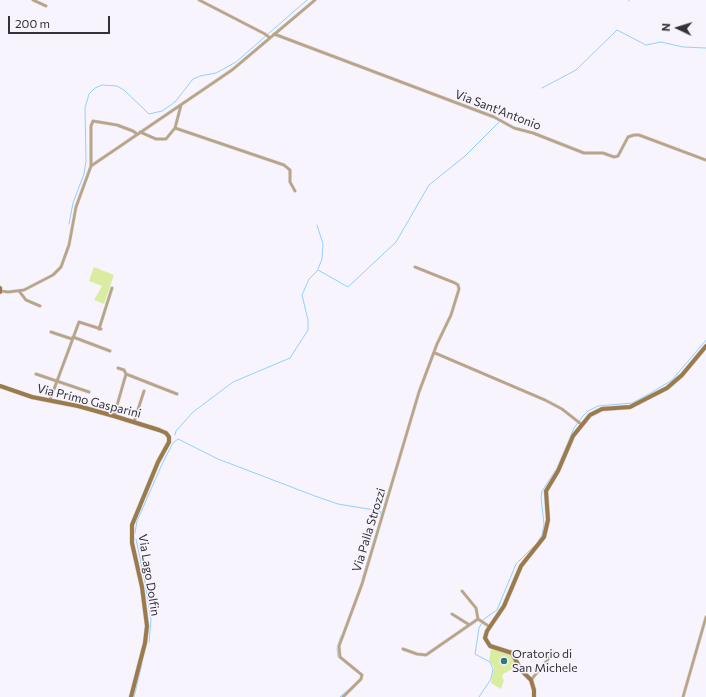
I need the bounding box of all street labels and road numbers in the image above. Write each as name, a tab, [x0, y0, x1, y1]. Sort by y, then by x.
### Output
street label: Via Sant'Antonio	[453, 87, 543, 133]
street label: Via Primo Gasparini	[35, 381, 143, 421]
street label: Via Palla Strozzi	[349, 486, 389, 574]
street label: Via Lago Dolfin	[135, 533, 163, 617]

